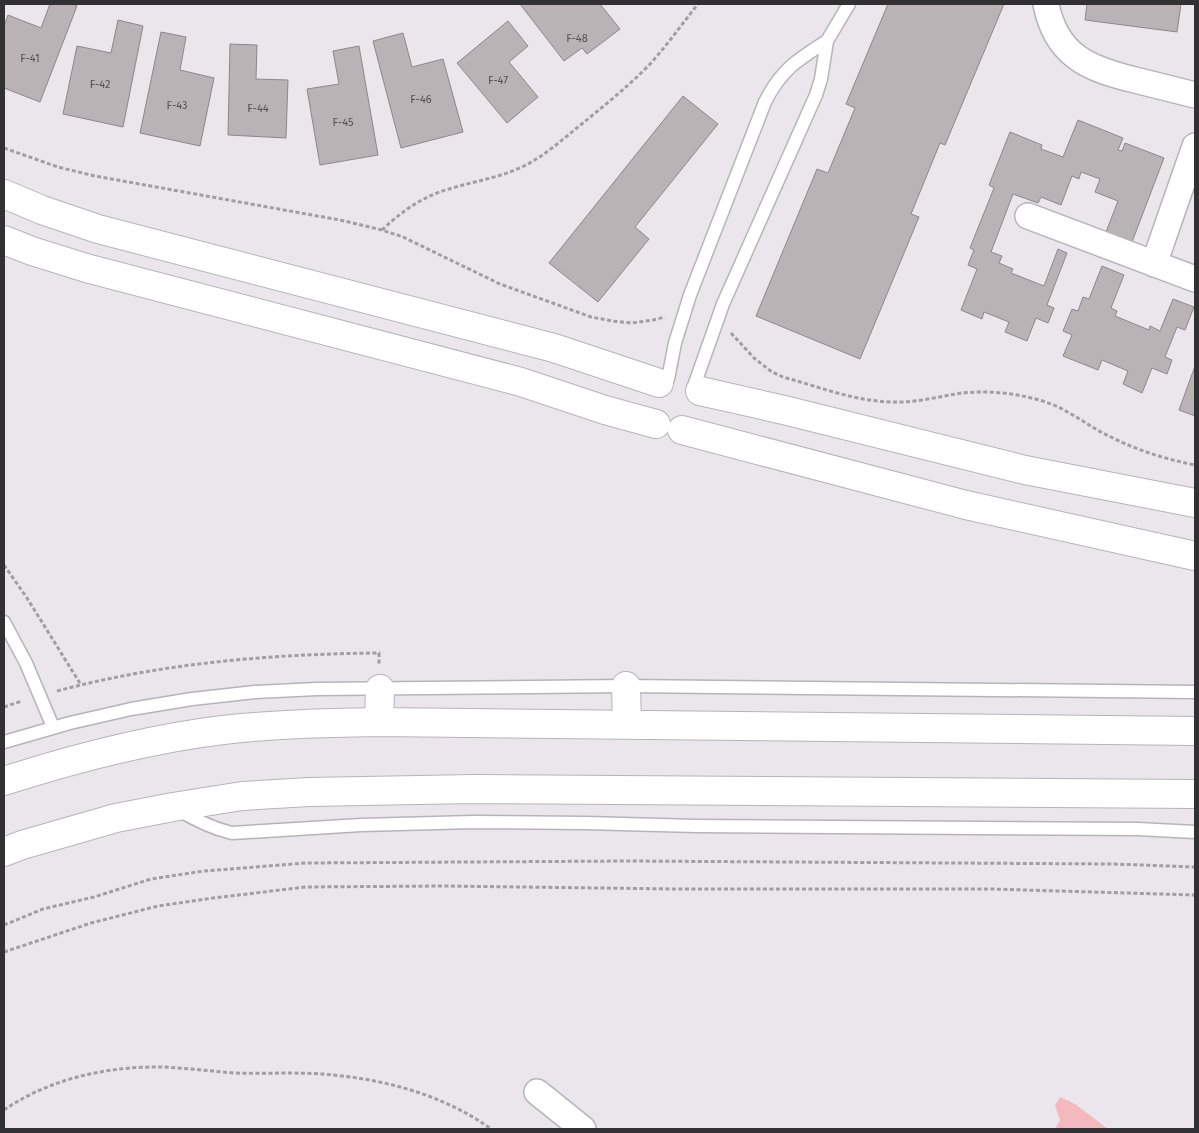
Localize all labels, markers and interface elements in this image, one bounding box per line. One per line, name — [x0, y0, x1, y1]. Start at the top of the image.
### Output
house number: F-48 — [566, 32, 588, 45]
house number: F-41 — [20, 52, 40, 65]
house number: F-47 — [488, 74, 508, 87]
house number: F-42 — [90, 78, 110, 91]
house number: F-46 — [410, 93, 432, 106]
house number: F-43 — [167, 99, 187, 112]
house number: F-44 — [247, 102, 269, 115]
house number: F-45 — [333, 116, 354, 129]

